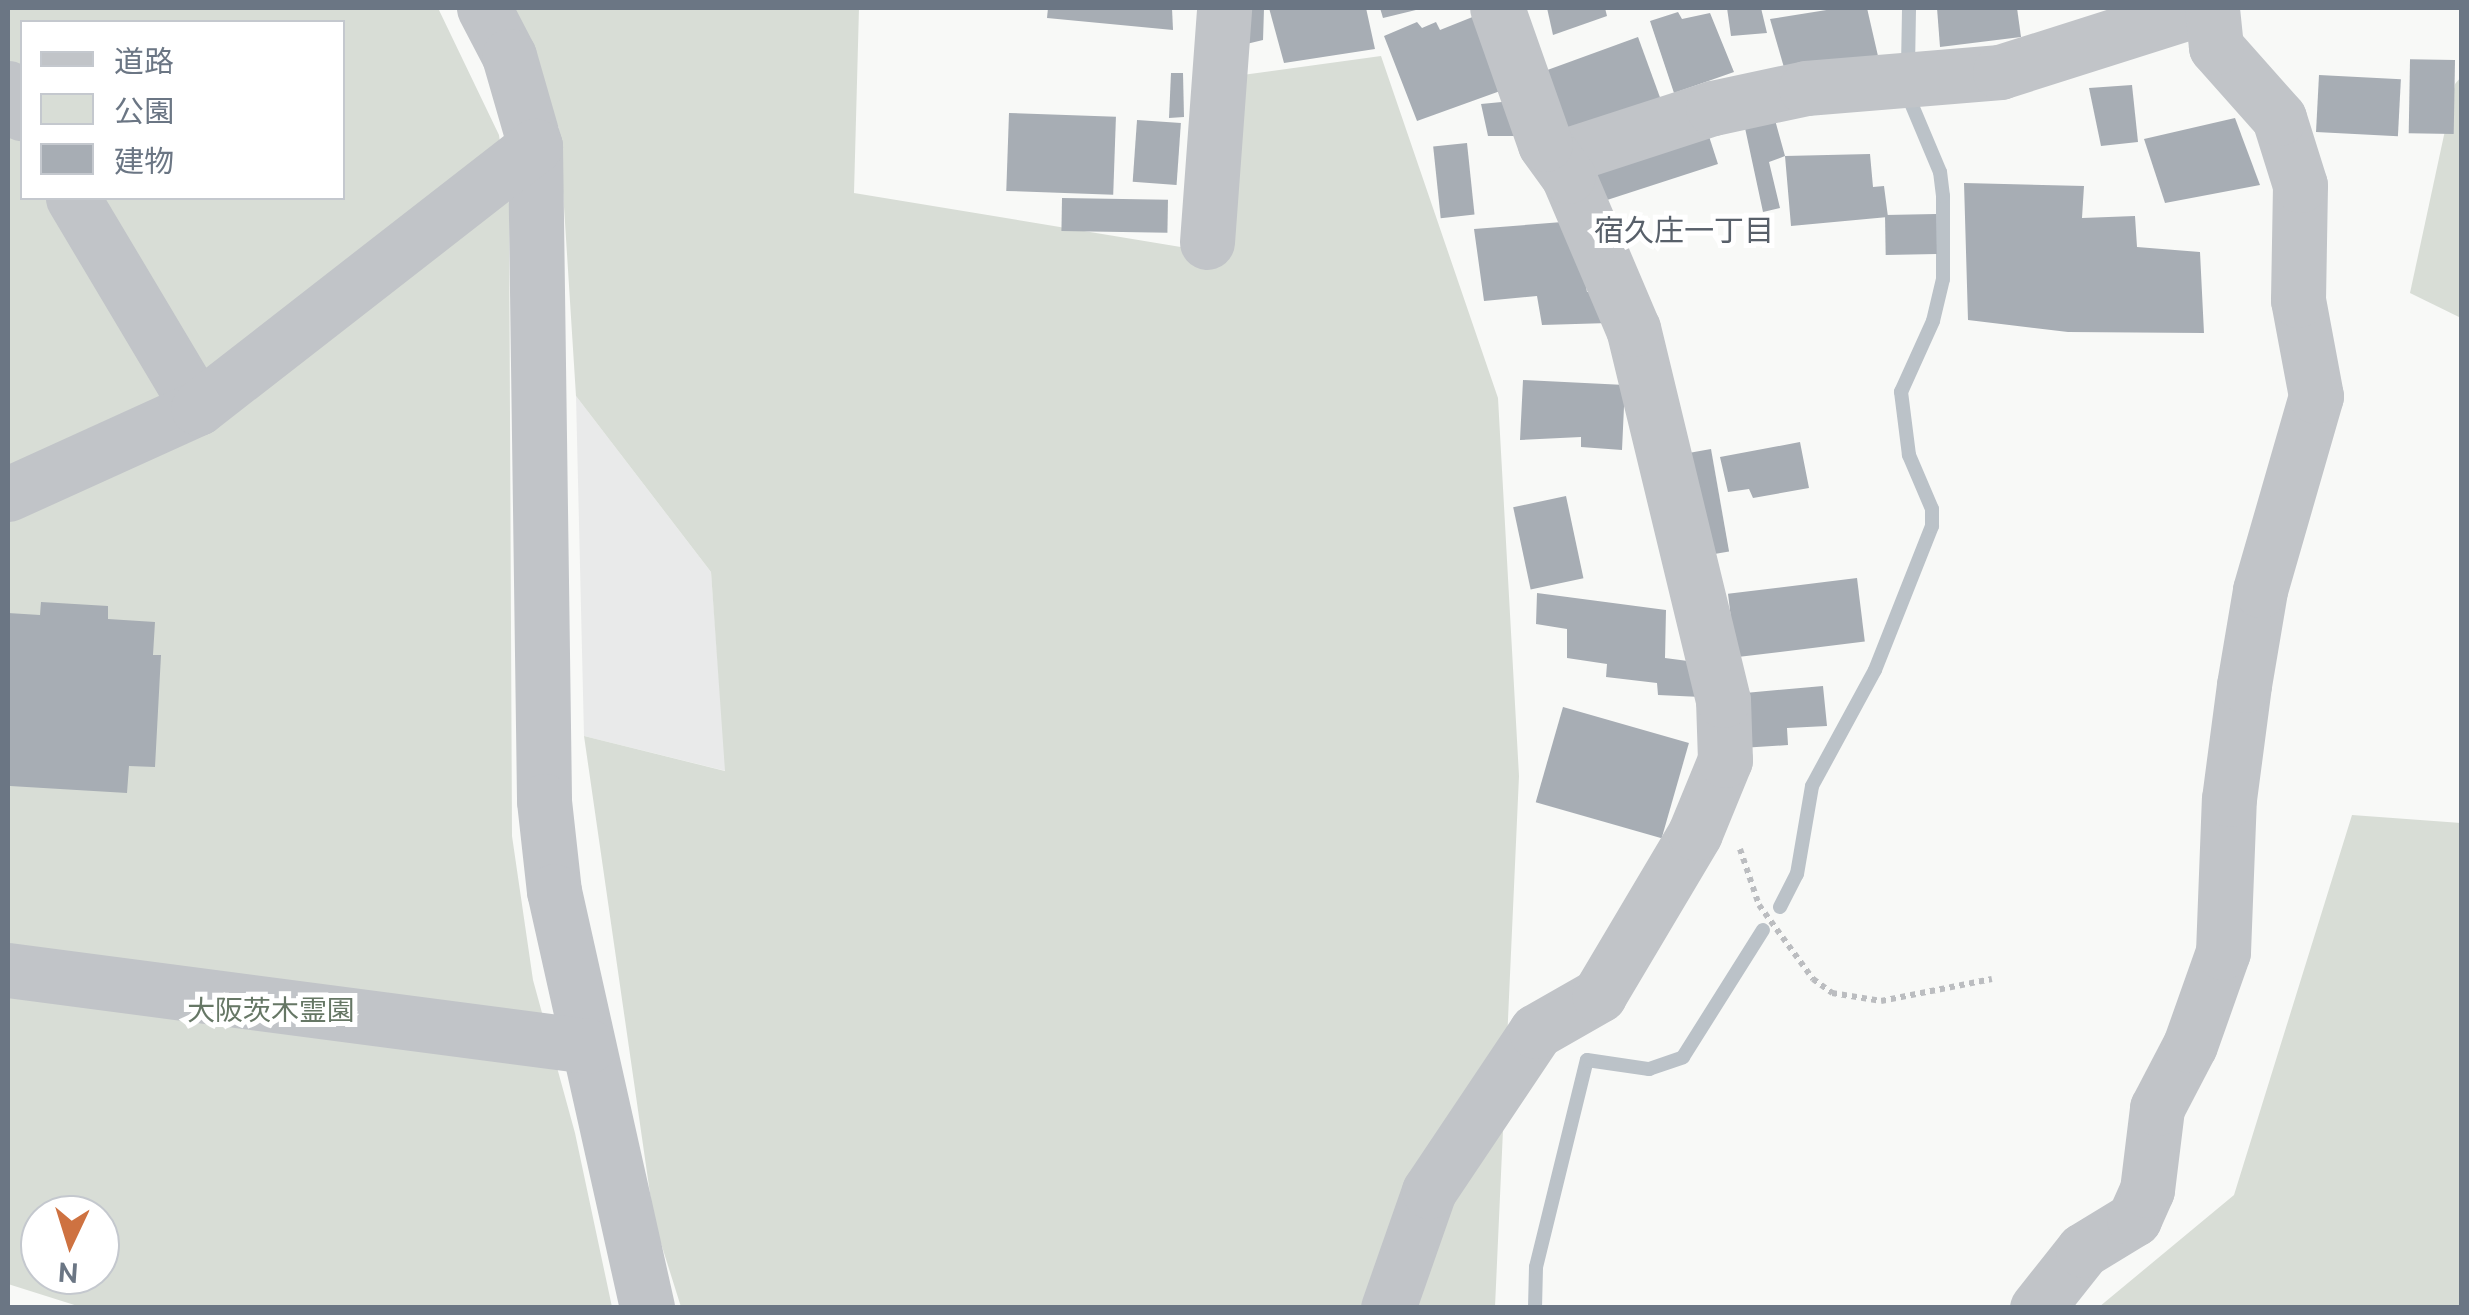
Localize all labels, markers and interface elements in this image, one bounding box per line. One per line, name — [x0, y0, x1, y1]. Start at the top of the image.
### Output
legend — [20, 20, 345, 200]
text: 道路 — [114, 44, 174, 78]
text: 公園 — [114, 94, 174, 128]
text: 建物 — [114, 144, 174, 178]
district label: 宿久庄一丁目 — [1594, 212, 1774, 248]
park label: 大阪茨木霊園 — [187, 993, 355, 1027]
north arrow — [20, 1195, 120, 1295]
text: N — [57, 1257, 80, 1290]

